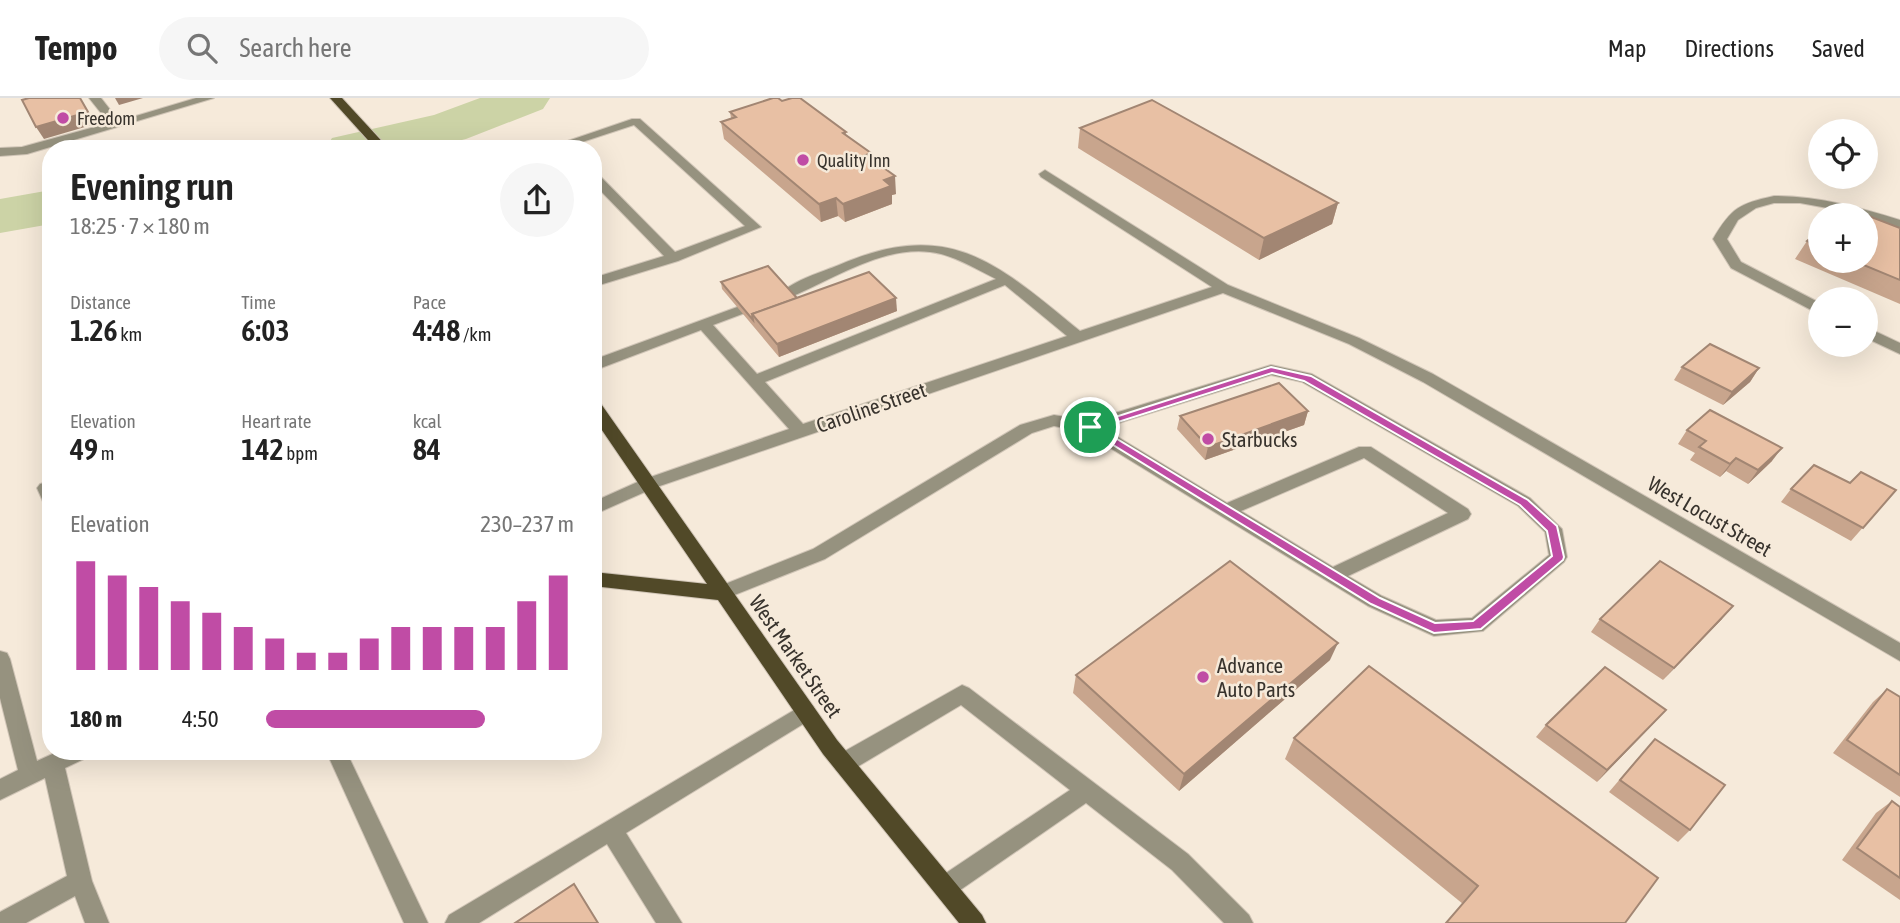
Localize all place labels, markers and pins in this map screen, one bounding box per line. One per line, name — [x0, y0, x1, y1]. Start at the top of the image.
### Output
place label: Freedom — [77, 108, 135, 129]
marker: Freedom — [55, 110, 71, 126]
place label: Quality Inn — [817, 150, 891, 171]
marker: Quality Inn — [795, 152, 811, 168]
pin — [1060, 397, 1120, 457]
place label: Starbucks — [1222, 427, 1297, 451]
marker: Starbucks — [1200, 431, 1216, 447]
place label: Advance Auto Parts — [1217, 653, 1295, 701]
marker: Advance Auto Parts — [1195, 669, 1211, 685]

